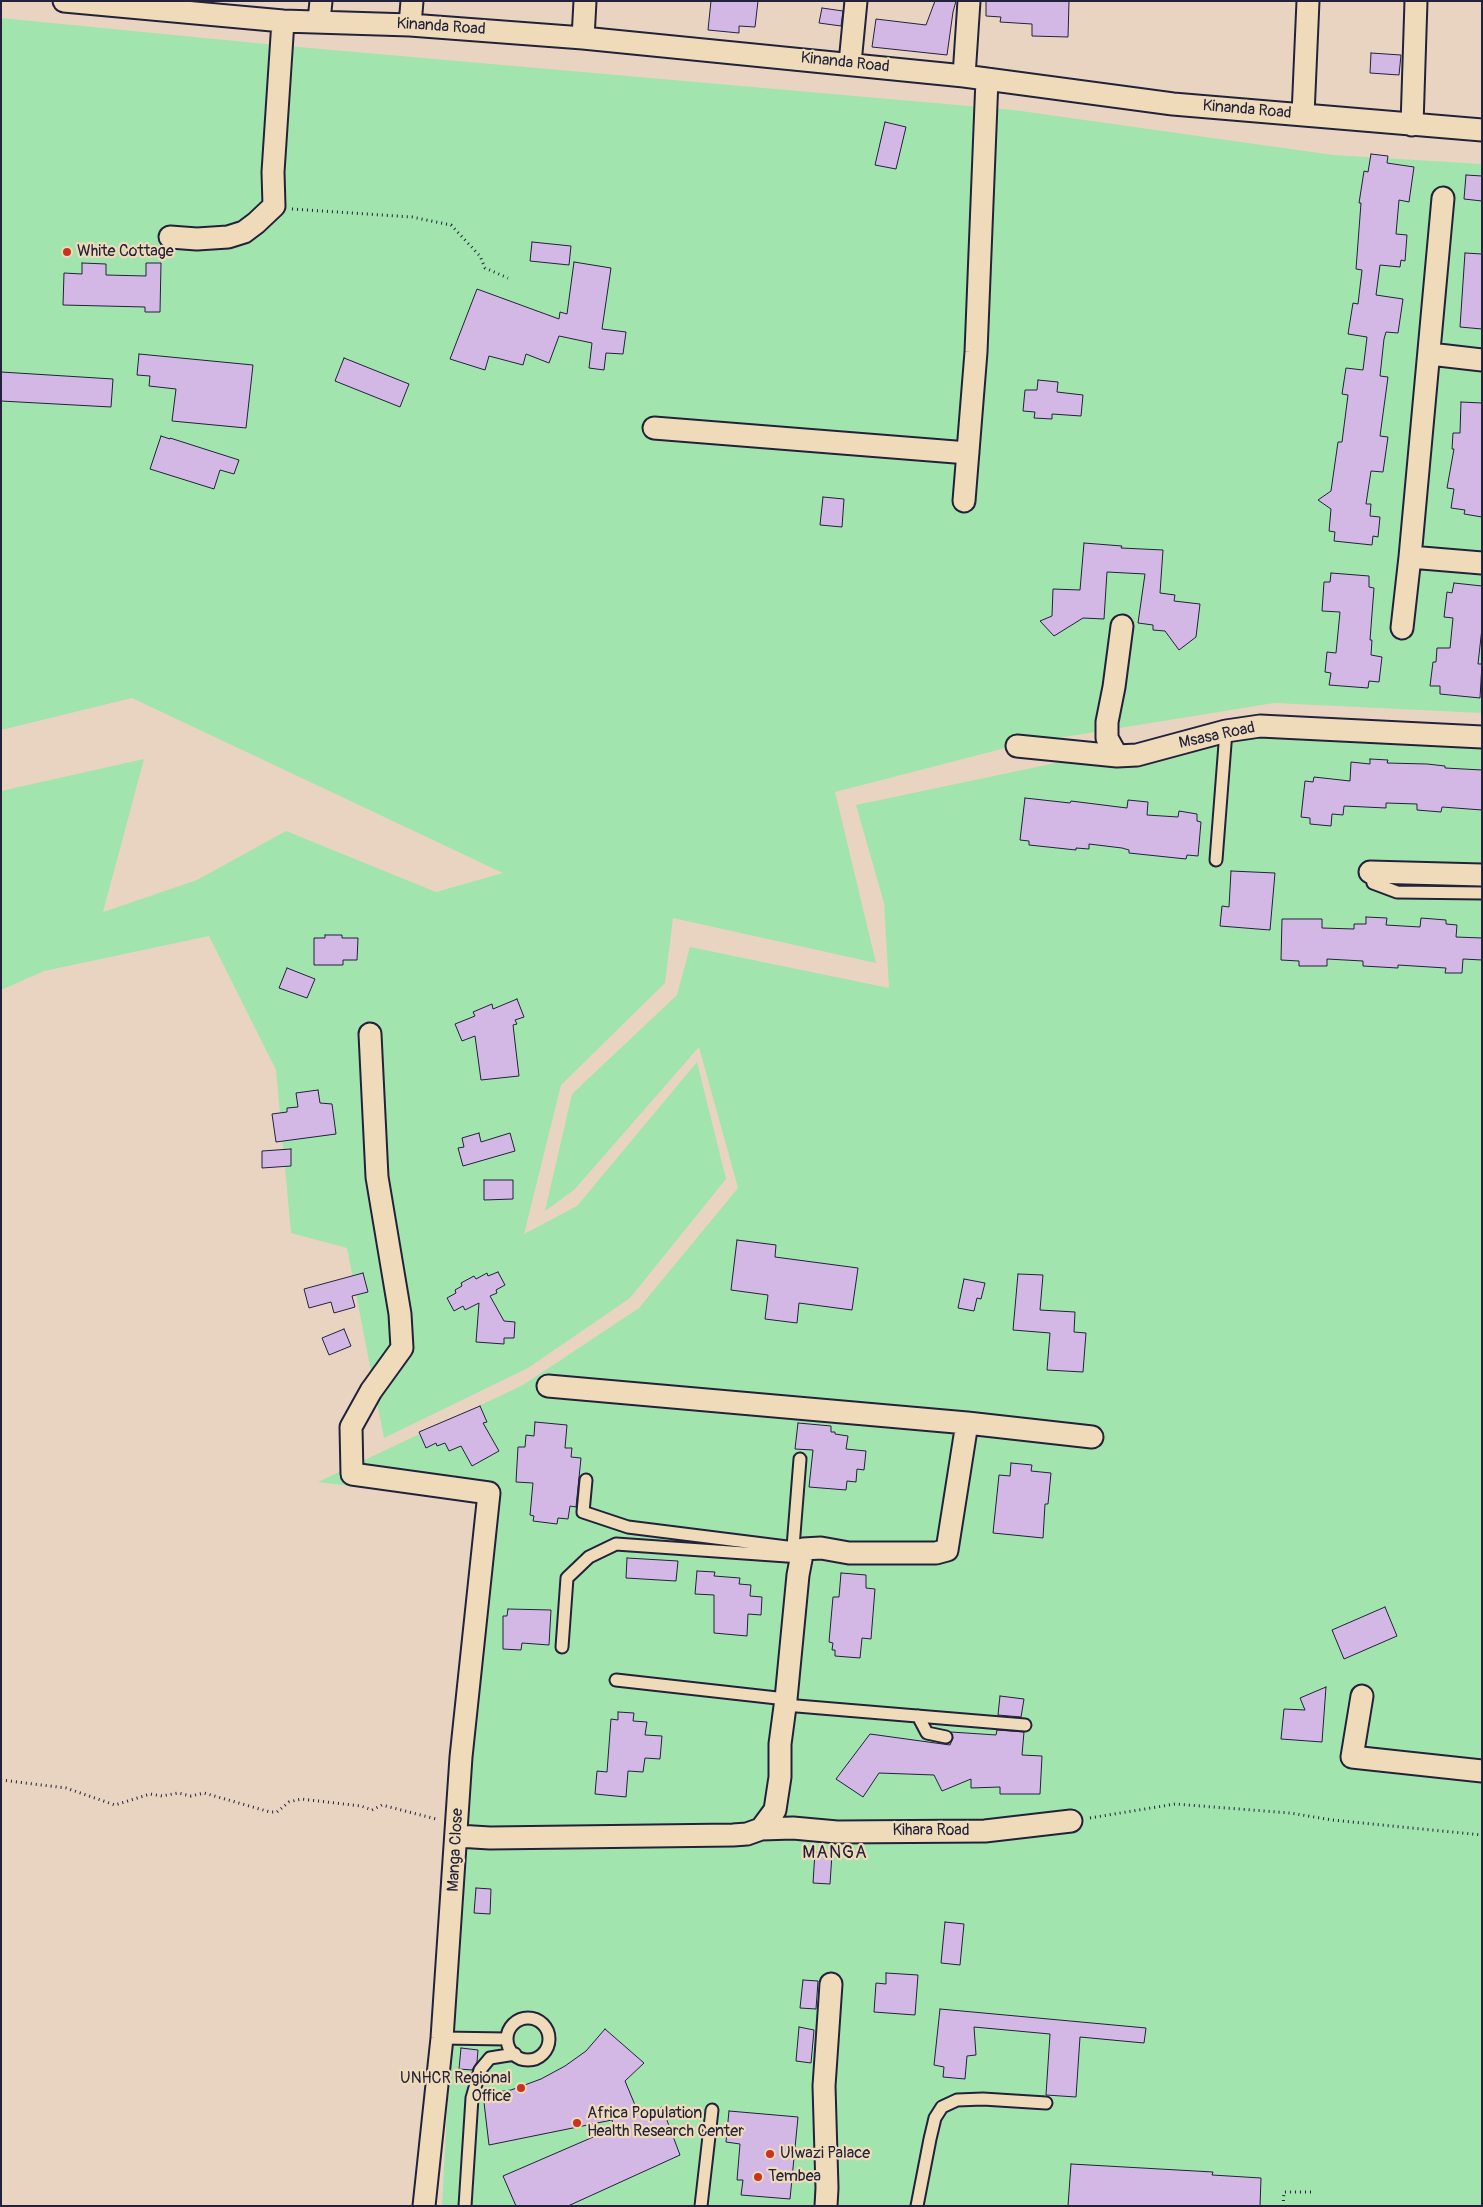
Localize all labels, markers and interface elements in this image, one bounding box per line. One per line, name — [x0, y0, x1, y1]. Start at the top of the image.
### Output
street label: Kinanda Road — [396, 14, 486, 40]
street label: Kinanda Road — [800, 49, 890, 77]
street label: Kinanda Road — [1202, 97, 1292, 123]
place label: White Cottage — [77, 242, 174, 262]
marker: White Cottage — [61, 246, 73, 258]
street label: Msasa Road — [1177, 719, 1257, 753]
street label: Manga Close — [444, 1808, 468, 1892]
street label: Kihara Road — [892, 1821, 970, 1841]
district label: MANGA — [802, 1842, 868, 1864]
place label: UNHCR Regional Office — [400, 2069, 511, 2107]
marker: UNHCR Regional Office — [515, 2082, 527, 2094]
place label: Africa Population Health Research Center — [587, 2104, 744, 2142]
marker: Africa Population Health Research Center — [571, 2117, 583, 2129]
place label: Ulwazi Palace — [780, 2144, 870, 2164]
marker: Ulwazi Palace — [764, 2148, 776, 2160]
place label: Tembea — [768, 2167, 821, 2187]
marker: Tembea — [752, 2171, 764, 2183]

